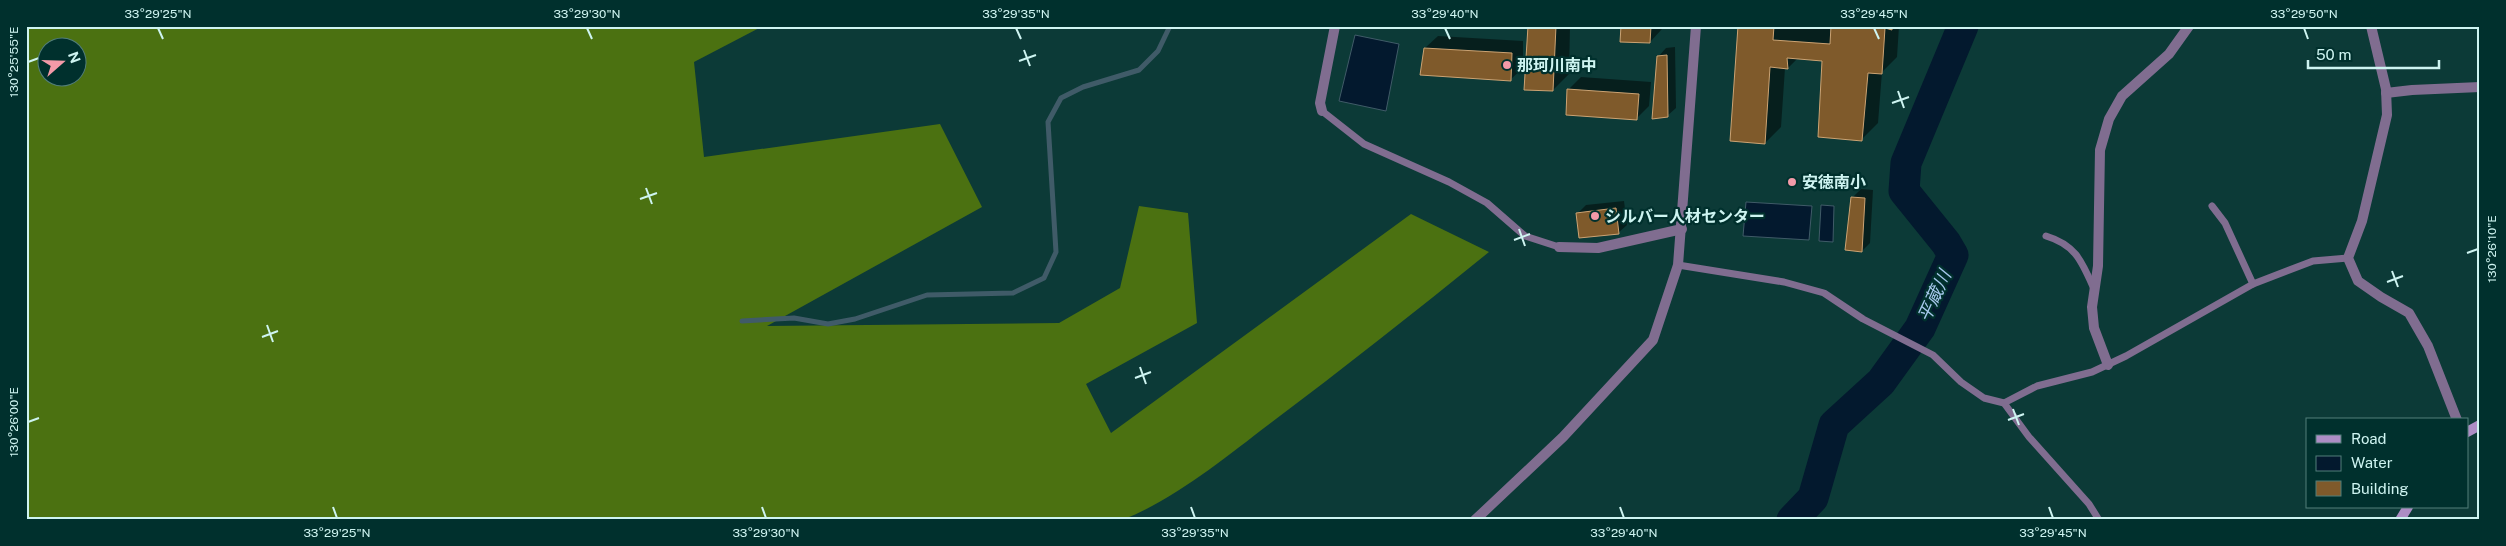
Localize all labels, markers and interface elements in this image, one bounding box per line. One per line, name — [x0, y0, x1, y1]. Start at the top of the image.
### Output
text: 33°29'25"N — [124, 7, 192, 21]
text: 33°29'30"N — [553, 7, 621, 21]
text: 33°29'35"N — [982, 7, 1050, 21]
text: 33°29'40"N — [1411, 7, 1479, 21]
text: 33°29'45"N — [1840, 7, 1908, 21]
text: 33°29'50"N — [2270, 7, 2338, 21]
text: 130°25'55"E — [7, 26, 21, 98]
north arrow — [38, 38, 88, 88]
scale bar — [2308, 38, 2440, 70]
text: 50 m — [2316, 46, 2351, 63]
text: N — [65, 50, 84, 65]
place label: 那珂川南中 — [1517, 56, 1597, 75]
marker: 那珂川南中 — [1501, 59, 1513, 71]
place label: 安徳南小 — [1802, 173, 1866, 192]
marker: 安徳南小 — [1786, 176, 1798, 188]
place label: シルバー人材センター — [1605, 207, 1765, 226]
marker: シルバー人材センター — [1589, 210, 1601, 222]
text: 130°26'10"E — [2485, 215, 2499, 283]
water label: 平蔵川 — [1913, 265, 1956, 325]
text: 130°26'00"E — [7, 387, 21, 457]
legend — [2306, 418, 2468, 508]
text: Road — [2351, 430, 2387, 447]
text: Water — [2351, 454, 2393, 471]
text: Building — [2351, 480, 2409, 497]
text: 33°29'25"N — [303, 526, 371, 540]
text: 33°29'30"N — [732, 526, 800, 540]
text: 33°29'35"N — [1161, 526, 1229, 540]
text: 33°29'40"N — [1590, 526, 1658, 540]
text: 33°29'45"N — [2019, 526, 2087, 540]

